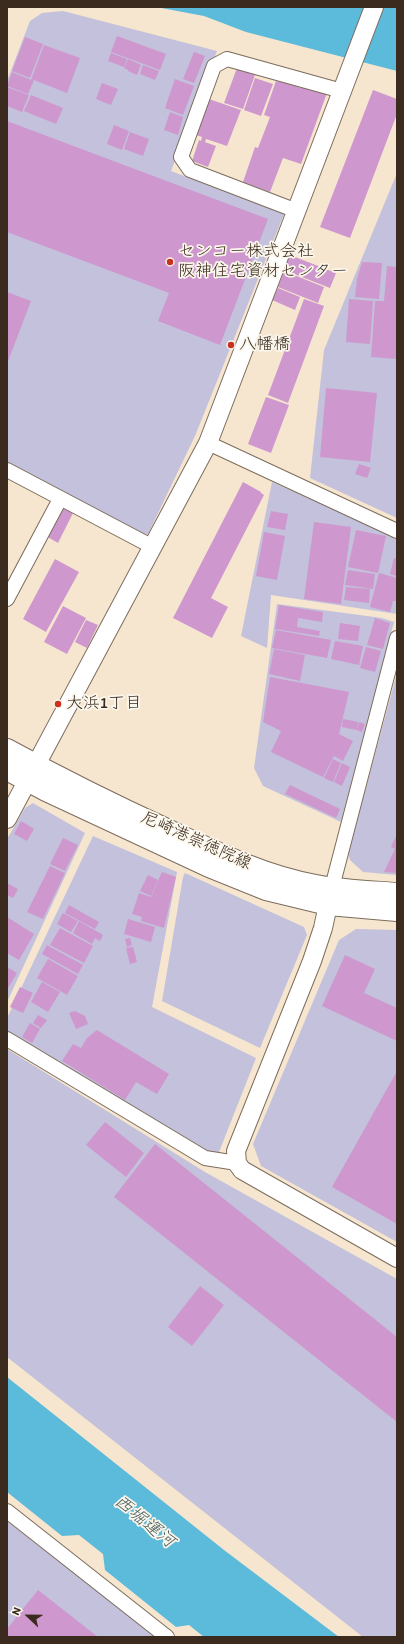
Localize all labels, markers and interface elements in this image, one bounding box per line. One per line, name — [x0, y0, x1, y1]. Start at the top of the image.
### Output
place label: センコー株式会社 阪神住宅資材センター — [178, 242, 348, 282]
marker: センコー株式会社 阪神住宅資材センター — [165, 257, 175, 267]
place label: 八幡橋 — [239, 335, 290, 355]
marker: 八幡橋 — [226, 340, 236, 350]
place label: 大浜1丁目 — [66, 694, 142, 714]
marker: 大浜1丁目 — [53, 699, 63, 709]
street label: 尼崎港崇徳院線 — [137, 807, 255, 875]
water label: 西堀運河 — [109, 1491, 179, 1553]
north arrow — [8, 1596, 48, 1636]
text: N — [9, 1605, 24, 1617]

